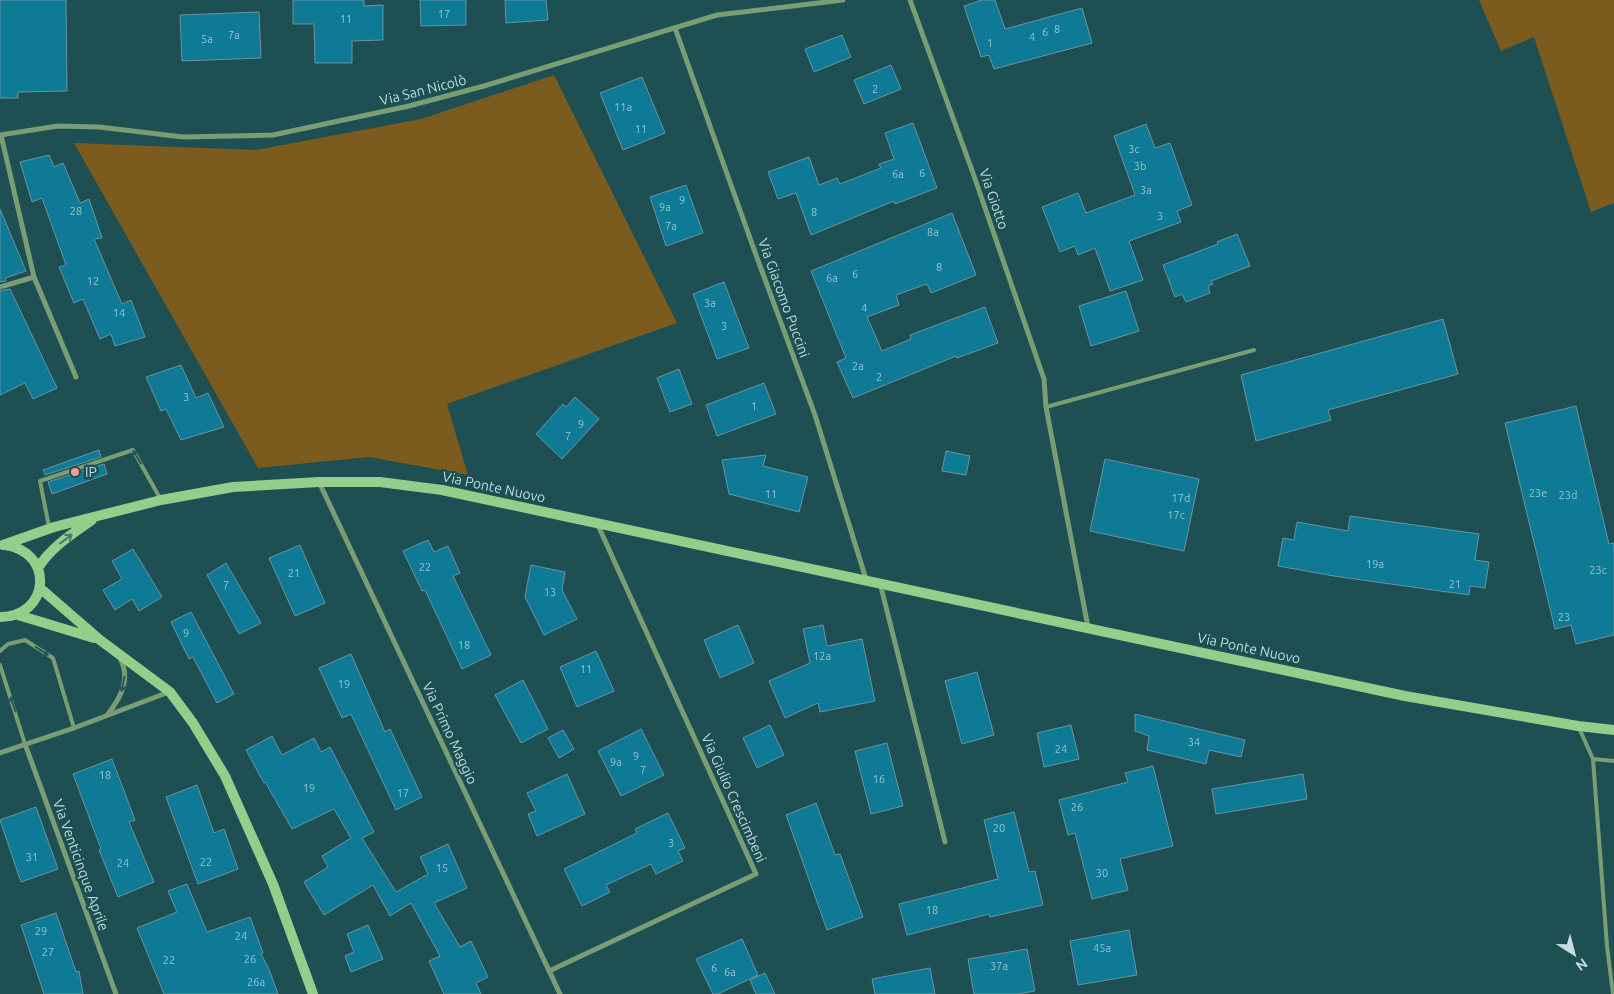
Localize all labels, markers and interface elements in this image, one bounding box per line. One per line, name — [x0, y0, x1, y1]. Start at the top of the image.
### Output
house number: 17 — [438, 8, 450, 20]
house number: 11 — [340, 13, 352, 25]
house number: 8 — [1054, 23, 1060, 35]
house number: 6 — [1042, 26, 1048, 38]
house number: 7a — [228, 29, 240, 41]
house number: 4 — [1029, 31, 1035, 43]
house number: 5a — [201, 33, 213, 45]
house number: 1 — [987, 37, 993, 49]
street label: Via San Nicolò — [378, 71, 468, 109]
house number: 2 — [872, 83, 878, 95]
house number: 11a — [614, 101, 632, 113]
house number: 11 — [635, 123, 647, 135]
house number: 3c — [1128, 143, 1140, 155]
house number: 3b — [1134, 160, 1146, 172]
house number: 6 — [919, 167, 925, 179]
street label: Via Giotto — [976, 167, 1012, 231]
house number: 6a — [892, 168, 904, 180]
house number: 3a — [1140, 184, 1152, 196]
house number: 9 — [679, 194, 685, 206]
house number: 9a — [659, 201, 671, 213]
house number: 28 — [70, 205, 82, 217]
house number: 8 — [811, 206, 817, 218]
house number: 3 — [1157, 210, 1163, 222]
house number: 7a — [665, 220, 677, 232]
house number: 8a — [927, 226, 939, 238]
street label: Via Giacomo Puccini — [755, 236, 813, 360]
house number: 8 — [936, 261, 942, 273]
house number: 6 — [852, 268, 858, 280]
house number: 6a — [826, 272, 838, 284]
house number: 12 — [87, 275, 99, 287]
house number: 3a — [704, 297, 716, 309]
house number: 4 — [861, 302, 867, 314]
house number: 14 — [113, 307, 125, 319]
house number: 3 — [721, 320, 727, 332]
house number: 2a — [852, 360, 864, 372]
house number: 2 — [876, 371, 882, 383]
house number: 3 — [183, 391, 189, 403]
house number: 1 — [751, 400, 757, 412]
house number: 9 — [578, 418, 584, 430]
house number: 7 — [565, 430, 571, 442]
one-way arrow — [132, 450, 142, 465]
place label: IP — [85, 464, 97, 480]
marker: IP — [69, 466, 81, 478]
street label: Via Ponte Nuovo — [441, 468, 547, 506]
house number: 23e — [1529, 487, 1547, 499]
house number: 11 — [765, 488, 777, 500]
house number: 23d — [1559, 489, 1577, 501]
house number: 17d — [1172, 492, 1190, 504]
house number: 17c — [1167, 509, 1185, 521]
one-way arrow — [59, 534, 73, 544]
house number: 19a — [1366, 558, 1384, 570]
house number: 22 — [419, 561, 431, 573]
house number: 23c — [1589, 564, 1607, 576]
house number: 21 — [288, 567, 300, 579]
house number: 21 — [1449, 578, 1461, 590]
house number: 7 — [223, 579, 229, 591]
house number: 13 — [544, 586, 556, 598]
house number: 23 — [1558, 611, 1570, 623]
house number: 9 — [183, 627, 189, 639]
street label: Via Ponte Nuovo — [1196, 629, 1302, 667]
house number: 18 — [458, 639, 470, 651]
one-way arrow — [35, 646, 49, 656]
house number: 12a — [813, 650, 831, 662]
house number: 11 — [580, 663, 592, 675]
one-way arrow — [118, 676, 128, 692]
house number: 19 — [338, 678, 350, 690]
street label: Via Primo Maggio — [419, 679, 481, 787]
one-way arrow — [7, 697, 17, 713]
street label: Via Giulio Crescimbeni — [698, 731, 770, 865]
house number: 34 — [1188, 736, 1200, 748]
house number: 24 — [1055, 743, 1067, 755]
house number: 9 — [633, 750, 639, 762]
house number: 9a — [610, 756, 622, 768]
house number: 7 — [640, 764, 646, 776]
house number: 18 — [99, 769, 111, 781]
house number: 16 — [873, 773, 885, 785]
house number: 19 — [303, 782, 315, 794]
house number: 17 — [397, 787, 409, 799]
street label: Via Venticinque Aprile — [50, 797, 112, 933]
house number: 26 — [1071, 801, 1083, 813]
house number: 20 — [993, 822, 1005, 834]
house number: 3 — [668, 837, 674, 849]
house number: 31 — [26, 851, 38, 863]
house number: 22 — [200, 856, 212, 868]
house number: 24 — [117, 857, 129, 869]
house number: 15 — [436, 862, 448, 874]
house number: 30 — [1096, 867, 1108, 879]
house number: 18 — [926, 904, 938, 916]
house number: 29 — [35, 925, 47, 937]
north arrow — [1549, 929, 1599, 979]
house number: 24 — [235, 930, 247, 942]
house number: 45a — [1093, 942, 1111, 954]
house number: 27 — [42, 946, 54, 958]
house number: 26 — [244, 953, 256, 965]
house number: 22 — [163, 954, 175, 966]
text: N — [1573, 955, 1591, 974]
house number: 37a — [990, 960, 1008, 972]
house number: 6 — [711, 962, 717, 974]
house number: 6a — [724, 966, 736, 978]
house number: 26a — [247, 976, 265, 988]

